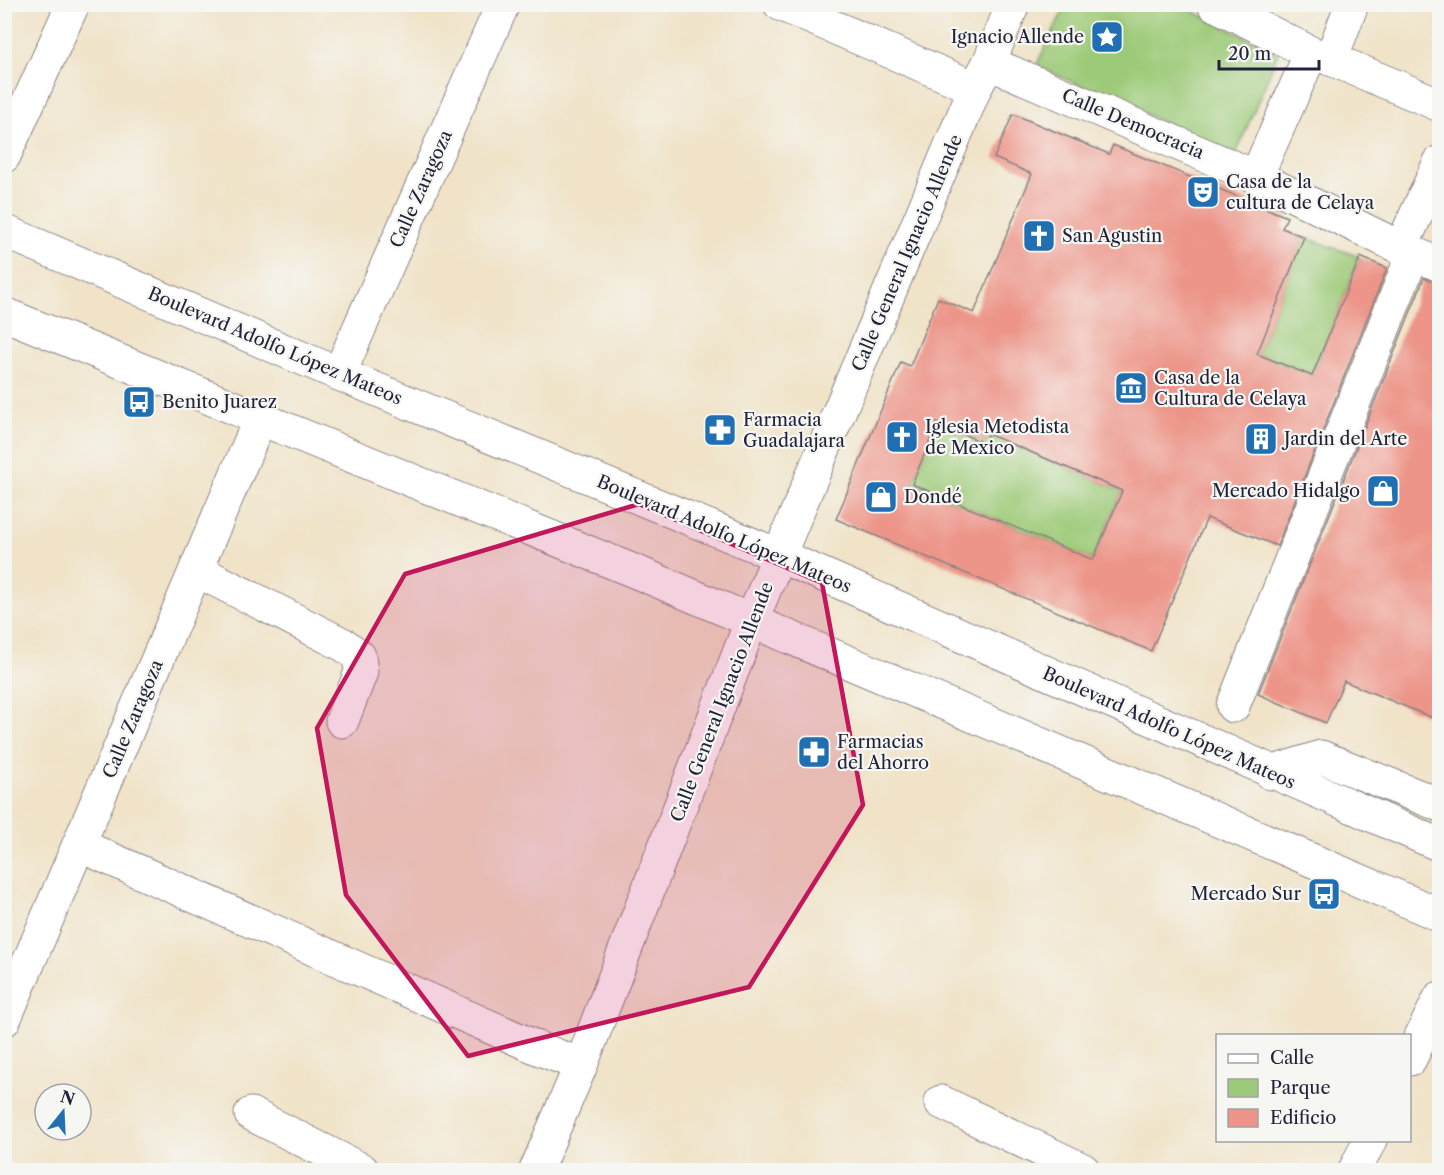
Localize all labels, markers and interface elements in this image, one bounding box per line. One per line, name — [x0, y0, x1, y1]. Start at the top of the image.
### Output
place icon: Ignacio Allende — [1089, 19, 1125, 55]
place label: Ignacio Allende — [951, 26, 1084, 48]
scale bar — [1219, 33, 1320, 71]
text: 20 m — [1228, 43, 1272, 65]
street label: Calle Democracia — [1059, 84, 1208, 164]
street label: Calle Zaragoza — [385, 126, 457, 251]
street label: Calle General Ignacio Allende — [847, 131, 967, 375]
place label: Casa de la cultura de Celaya — [1226, 171, 1375, 214]
theatre icon: Casa de la cultura de Celaya — [1185, 174, 1221, 210]
church icon: San Agustin — [1021, 218, 1057, 254]
place label: San Agustin — [1062, 225, 1162, 247]
street label: Boulevard Adolfo López Mateos — [144, 282, 406, 410]
place label: Casa de la Cultura de Celaya — [1154, 367, 1307, 410]
museum icon: Casa de la Cultura de Celaya — [1113, 370, 1149, 406]
bus stop icon: Benito Juarez — [121, 384, 157, 420]
place label: Benito Juarez — [162, 391, 277, 413]
place label: Farmacia Guadalajara — [743, 409, 845, 452]
pharmacy icon: Farmacia Guadalajara — [702, 412, 738, 448]
place label: Iglesia Metodista de Mexico — [925, 416, 1070, 459]
church icon: Iglesia Metodista de Mexico — [884, 419, 920, 455]
building icon: Jardin del Arte — [1243, 421, 1279, 457]
place label: Jardin del Arte — [1281, 428, 1407, 450]
street label: Boulevard Adolfo López Mateos — [593, 470, 855, 598]
shop icon: Mercado Hidalgo — [1365, 473, 1401, 509]
shop icon: Dondé — [863, 479, 899, 515]
place label: Mercado Hidalgo — [1212, 480, 1360, 502]
place label: Dondé — [904, 486, 962, 508]
street label: Calle General Ignacio Allende — [666, 579, 778, 825]
street label: Calle Zaragoza — [98, 656, 168, 782]
street label: Boulevard Adolfo López Mateos — [1039, 662, 1299, 794]
place label: Farmacias del Ahorro — [837, 731, 929, 774]
pharmacy icon: Farmacias del Ahorro — [796, 734, 832, 770]
bus stop icon: Mercado Sur — [1306, 876, 1342, 912]
place label: Mercado Sur — [1191, 883, 1301, 905]
legend — [1216, 1034, 1411, 1142]
text: Calle — [1270, 1047, 1314, 1069]
text: Parque — [1270, 1077, 1331, 1099]
north arrow — [33, 1082, 93, 1142]
text: N — [58, 1086, 77, 1109]
text: Edificio — [1270, 1107, 1336, 1129]

